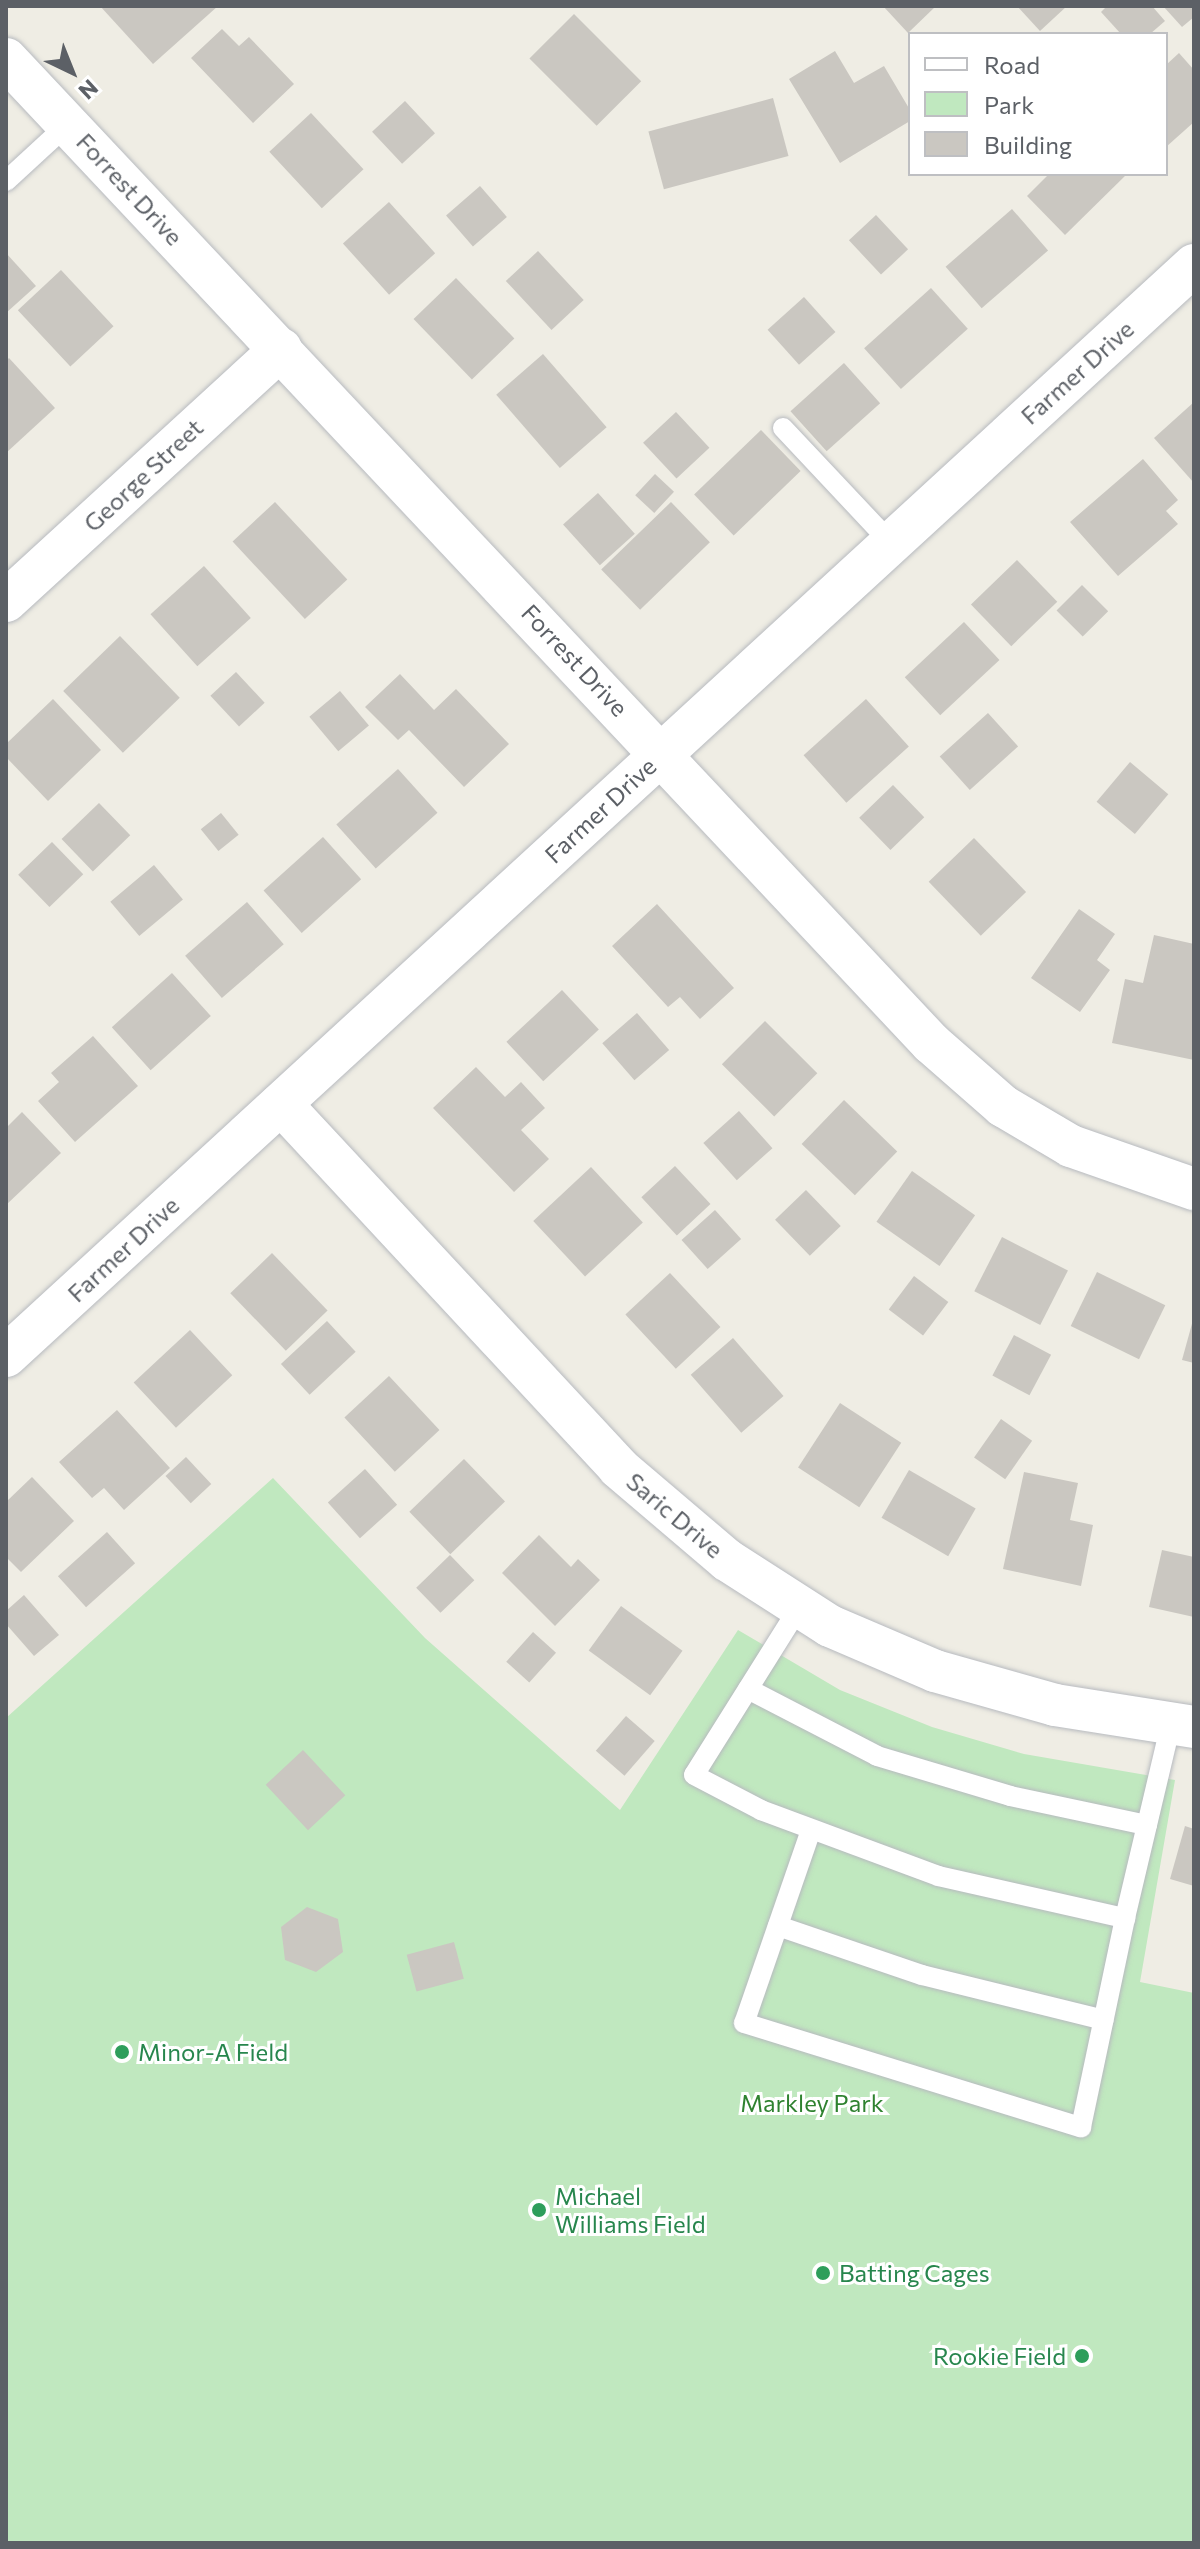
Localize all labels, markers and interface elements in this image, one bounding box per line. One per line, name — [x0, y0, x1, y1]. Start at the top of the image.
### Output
north arrow — [32, 32, 112, 112]
legend — [908, 32, 1168, 176]
text: Road — [984, 50, 1040, 79]
text: N — [73, 74, 104, 105]
text: Park — [984, 90, 1034, 119]
street label: Forrest Drive — [71, 127, 189, 251]
text: Building — [984, 130, 1072, 159]
street label: Farmer Drive — [1015, 314, 1139, 430]
street label: George Street — [78, 413, 208, 537]
street label: Forrest Drive — [516, 598, 634, 722]
street label: Farmer Drive — [539, 751, 661, 869]
street label: Farmer Drive — [62, 1190, 184, 1308]
street label: Saric Drive — [621, 1466, 729, 1564]
place label: Minor-A Field — [138, 2038, 288, 2066]
marker: Minor-A Field — [113, 2043, 131, 2061]
park label: Markley Park — [740, 2089, 884, 2117]
place label: Michael Williams Field — [555, 2182, 706, 2238]
marker: Michael Williams Field — [530, 2201, 548, 2219]
place label: Batting Cages — [839, 2259, 990, 2287]
marker: Batting Cages — [814, 2264, 832, 2282]
place label: Rookie Field — [933, 2342, 1066, 2370]
marker: Rookie Field — [1073, 2347, 1091, 2365]

